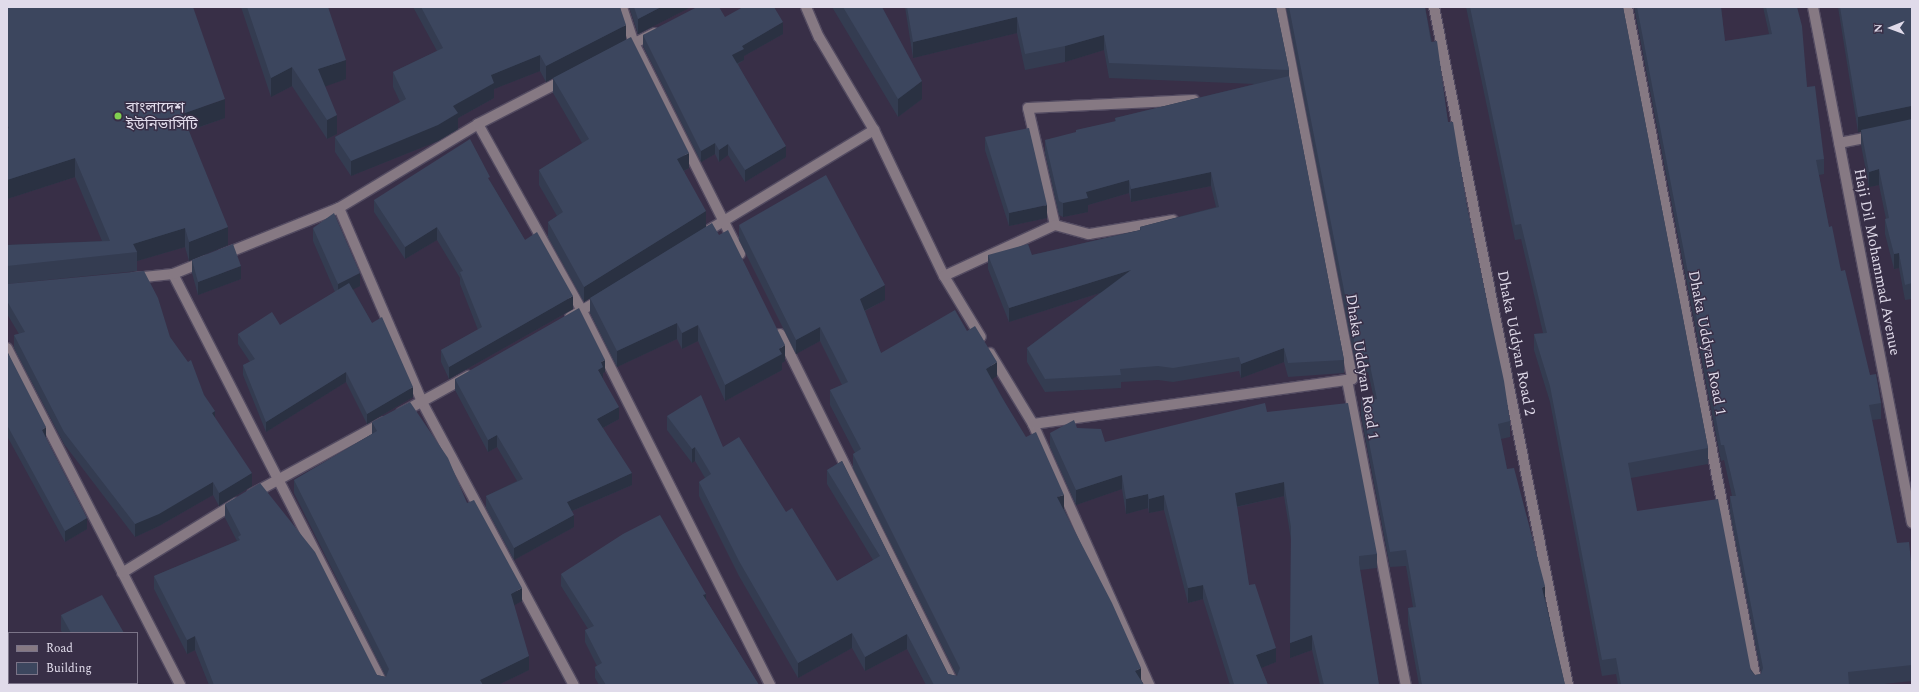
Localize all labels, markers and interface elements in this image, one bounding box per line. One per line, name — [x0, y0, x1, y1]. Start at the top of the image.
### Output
north arrow — [1871, 8, 1911, 48]
text: N — [1870, 24, 1887, 33]
place label: বাংলাদেশ ইউনিভার্সিটি — [126, 98, 198, 133]
marker: বাংলাদেশ ইউনিভার্সিটি — [113, 111, 123, 121]
street label: Haji Dil Mohammad Avenue — [1850, 167, 1904, 357]
street label: Dhaka Uddyan Road 2 — [1493, 269, 1539, 417]
street label: Dhaka Uddyan Road 1 — [1684, 269, 1730, 417]
street label: Dhaka Uddyan Road 1 — [1342, 293, 1382, 441]
legend — [8, 632, 138, 684]
text: Road — [46, 639, 73, 658]
text: Building — [46, 659, 92, 678]

